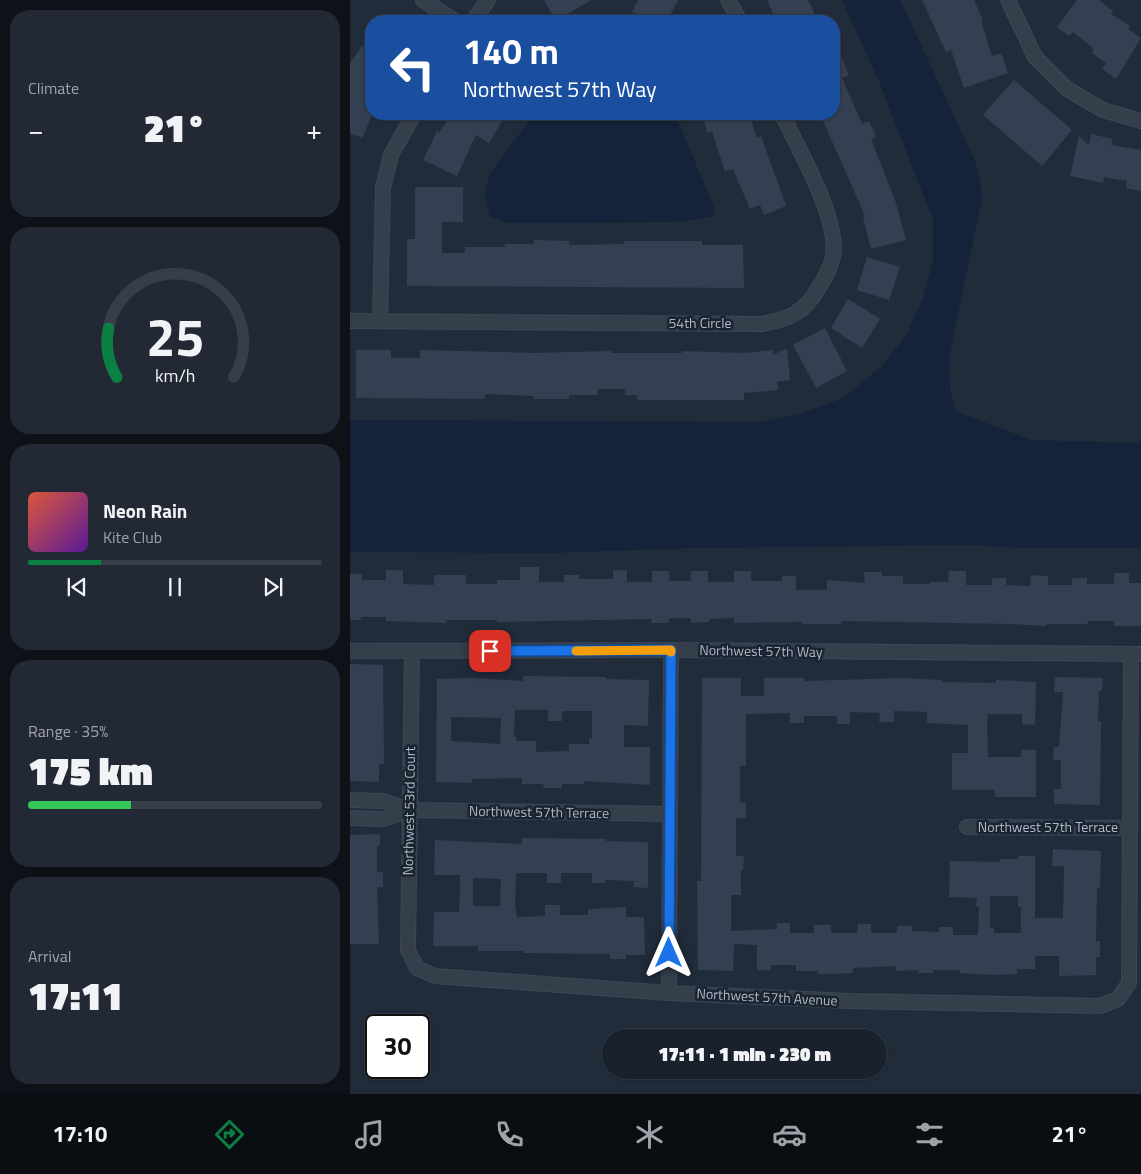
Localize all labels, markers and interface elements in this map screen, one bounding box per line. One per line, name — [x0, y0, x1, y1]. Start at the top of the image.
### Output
text: 140 m — [463, 24, 559, 78]
icon: left — [380, 35, 445, 100]
text: Northwest 57th Way — [463, 72, 657, 106]
text: Climate — [28, 76, 79, 100]
text: 21° — [144, 99, 206, 157]
text: − — [28, 108, 44, 151]
text: + — [306, 108, 322, 151]
text: 25 — [146, 297, 204, 376]
street label: 54th Circle — [669, 312, 732, 333]
text: km/h — [155, 362, 195, 389]
text: Neon Rain — [103, 496, 187, 525]
text: Kite Club — [103, 525, 162, 549]
icon: previous — [63, 573, 91, 601]
icon: pause — [161, 573, 189, 601]
icon: next — [259, 573, 287, 601]
pin — [469, 630, 511, 672]
icon: arrive — [476, 637, 504, 665]
street label: Northwest 57th Way — [699, 639, 823, 662]
text: Range · 35% — [28, 719, 108, 743]
text: 175 km — [28, 742, 153, 800]
street label: Northwest 53rd Court — [397, 746, 420, 876]
street label: Northwest 57th Terrace — [469, 800, 609, 823]
street label: Northwest 57th Terrace — [978, 816, 1118, 837]
position arrow — [642, 926, 694, 978]
text: Arrival — [28, 944, 71, 968]
text: 17:11 — [28, 967, 123, 1025]
street label: Northwest 57th Avenue — [696, 982, 838, 1011]
speed limit sign: 30 — [365, 1014, 430, 1079]
text: 17:11 · 1 min · 230 m — [658, 1039, 831, 1068]
text: 17:10 — [52, 1117, 107, 1151]
icon: directions — [212, 1117, 247, 1152]
icon: music — [352, 1117, 387, 1152]
icon: phone — [492, 1117, 527, 1152]
icon: climate — [632, 1117, 667, 1152]
icon: car — [772, 1117, 807, 1152]
icon: filters — [912, 1117, 947, 1152]
text: 21° — [1051, 1117, 1088, 1151]

